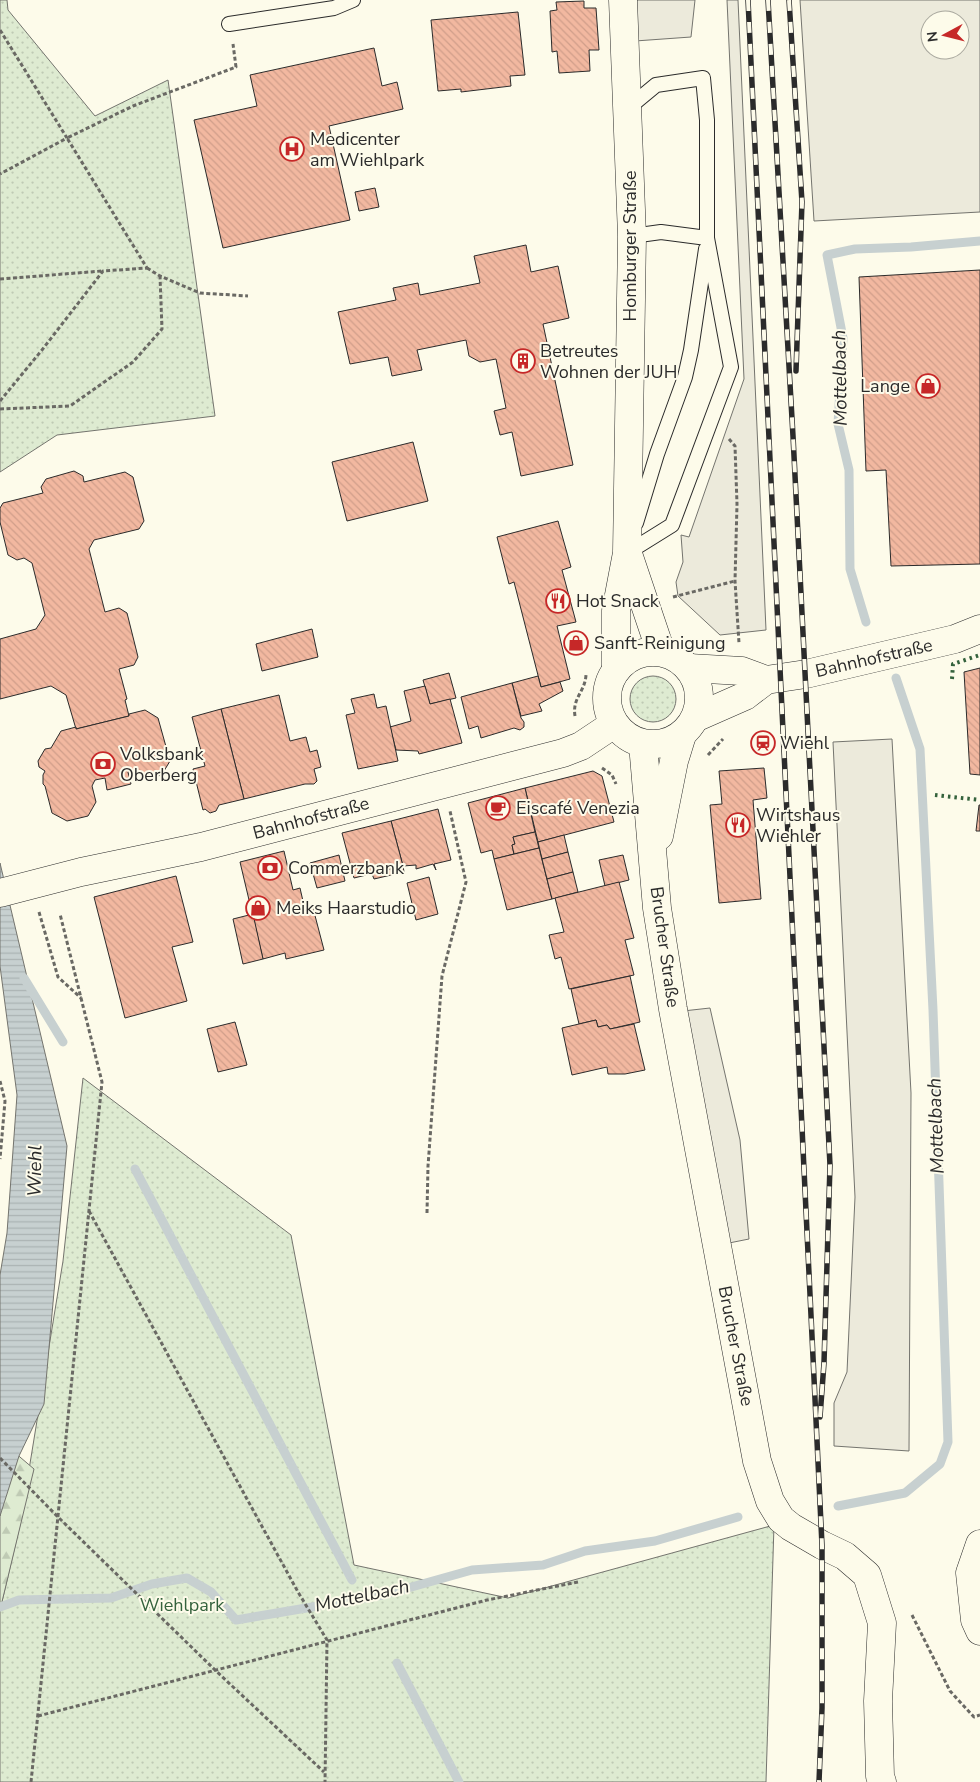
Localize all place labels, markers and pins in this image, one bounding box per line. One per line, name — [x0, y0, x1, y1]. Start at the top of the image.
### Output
place label: Medicenter am Wiehlpark — [310, 127, 425, 172]
hospital icon: Medicenter am Wiehlpark — [279, 136, 305, 162]
place label: Betreutes Wohnen der JUH — [540, 339, 677, 384]
building icon: Betreutes Wohnen der JUH — [510, 348, 536, 374]
shop icon: Lange — [915, 373, 941, 399]
place label: Lange — [860, 374, 910, 398]
restaurant icon: Hot Snack — [545, 588, 571, 614]
place label: Hot Snack — [576, 589, 660, 613]
shop icon: Sanft-Reinigung — [563, 630, 589, 656]
place label: Sanft-Reinigung — [594, 631, 726, 655]
station icon: Wiehl — [750, 730, 776, 756]
place label: Wiehl — [780, 731, 830, 755]
place label: Volksbank Oberberg — [119, 742, 204, 787]
bank icon: Volksbank Oberberg — [90, 751, 116, 777]
cafe icon: Eiscafé Venezia — [485, 795, 511, 821]
place label: Eiscafé Venezia — [516, 796, 640, 820]
place label: Wirtshaus Wiehler — [756, 803, 840, 848]
restaurant icon: Wirtshaus Wiehler — [725, 812, 751, 838]
bank icon: Commerzbank — [257, 855, 283, 881]
place label: Commerzbank — [288, 856, 405, 880]
shop icon: Meiks Haarstudio — [245, 895, 271, 921]
place label: Meiks Haarstudio — [276, 896, 416, 920]

